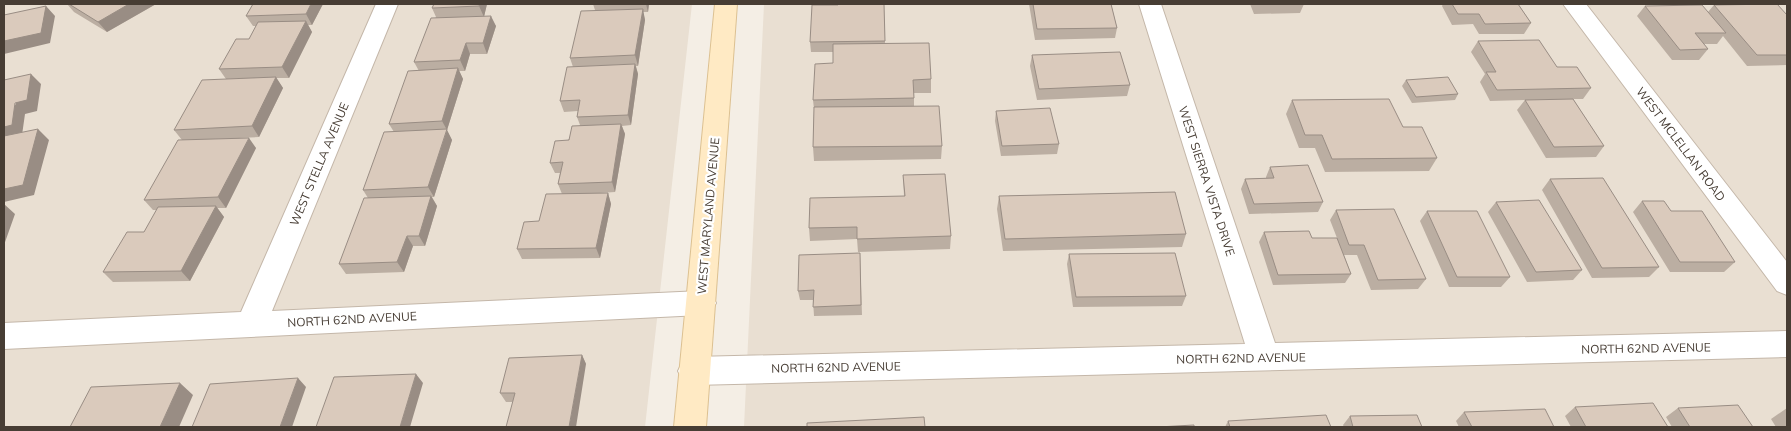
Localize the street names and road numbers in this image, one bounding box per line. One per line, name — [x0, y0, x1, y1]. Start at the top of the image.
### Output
street label: WEST MCLELLAN ROAD — [1633, 84, 1729, 204]
street label: WEST STELLA AVENUE — [286, 100, 352, 228]
street label: WEST SIERRA VISTA DRIVE — [1176, 104, 1238, 258]
street label: WEST MARYLAND AVENUE — [694, 137, 722, 295]
street label: NORTH 62ND AVENUE — [287, 308, 417, 330]
street label: NORTH 62ND AVENUE — [1581, 339, 1711, 357]
street label: NORTH 62ND AVENUE — [1176, 349, 1306, 367]
street label: NORTH 62ND AVENUE — [771, 358, 901, 376]

